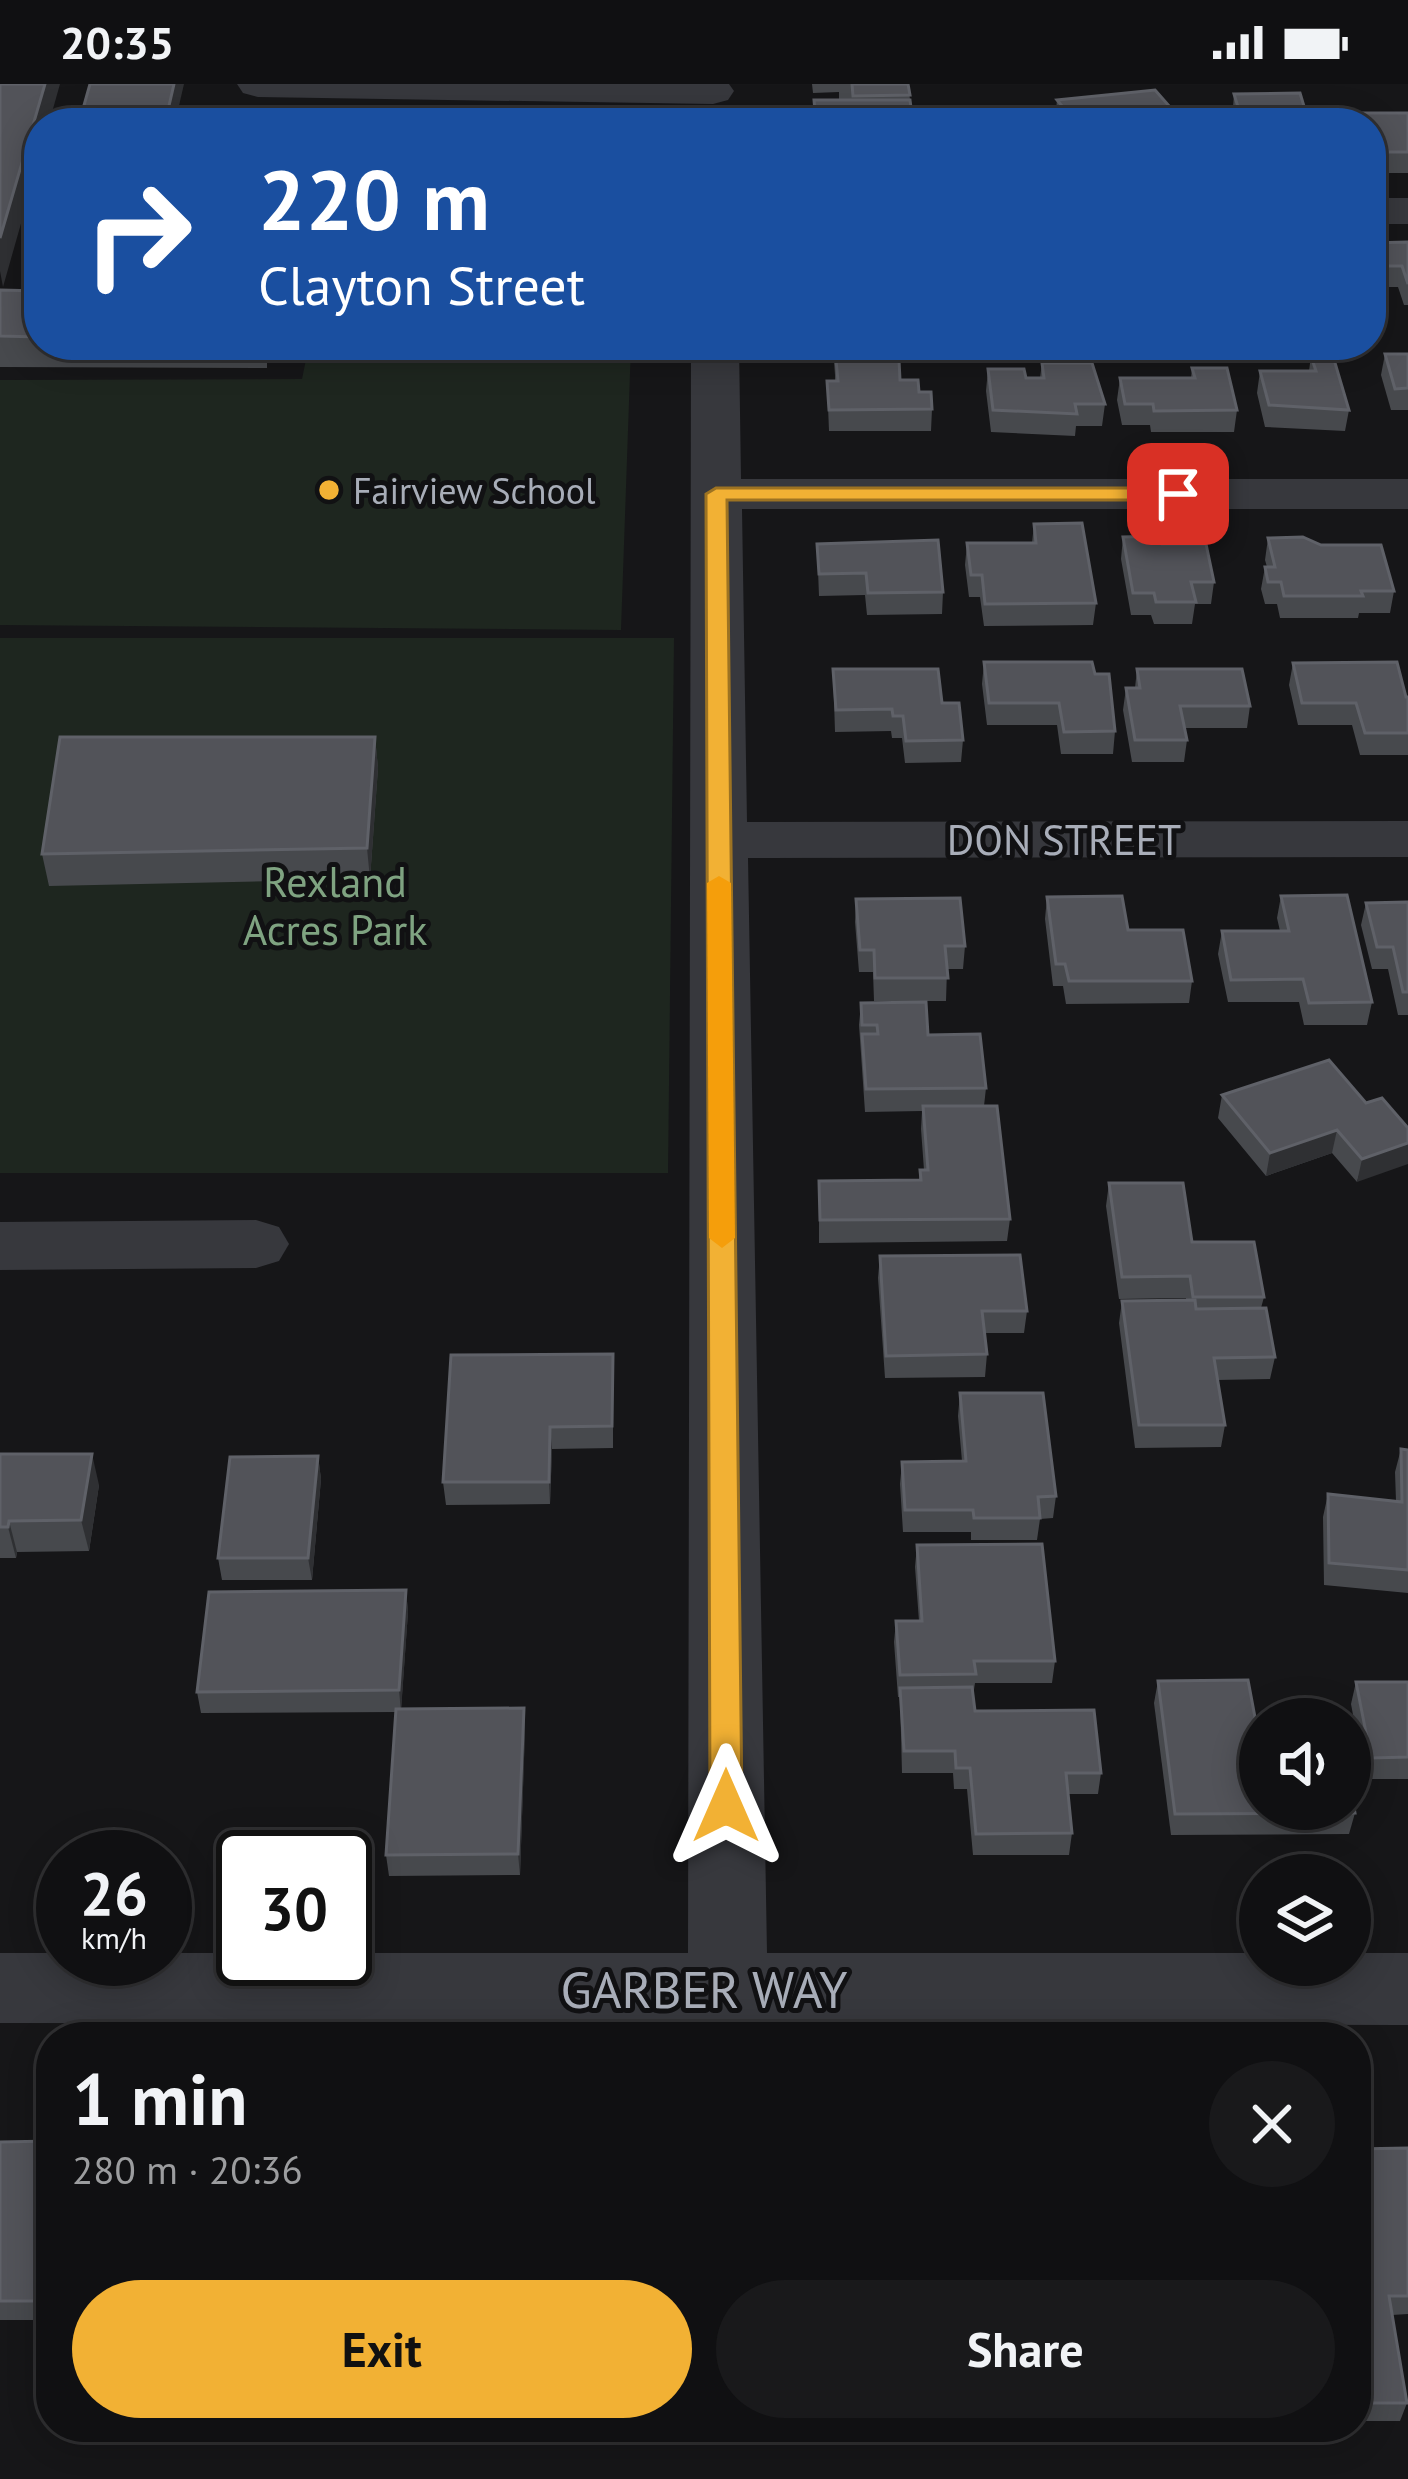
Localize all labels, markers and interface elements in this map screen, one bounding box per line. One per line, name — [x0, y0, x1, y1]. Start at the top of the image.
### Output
text: 20:35 — [60, 13, 174, 71]
text: 220 m — [258, 144, 490, 253]
icon: right — [60, 156, 216, 312]
text: Clayton Street — [258, 250, 585, 320]
pin — [1127, 443, 1229, 545]
icon: arrive — [1145, 461, 1211, 527]
place label: Fairview School — [353, 467, 596, 514]
marker: Fairview School — [316, 477, 342, 503]
street label: DON STREET — [947, 812, 1181, 867]
park label: Rexland Acres Park — [243, 854, 427, 957]
map controls — [1239, 1698, 1371, 1986]
button: sound — [1239, 1698, 1371, 1830]
position arrow — [663, 1743, 789, 1869]
speed limit sign: 30 — [216, 1830, 372, 1986]
text: 26 — [80, 1854, 148, 1932]
button: layers — [1239, 1854, 1371, 1986]
text: km/h — [81, 1918, 147, 1957]
street label: GARBER WAY — [560, 1956, 848, 2022]
text: 1 min — [72, 2052, 248, 2145]
button: close — [1209, 2061, 1335, 2187]
text: 280 m · 20:36 — [72, 2144, 303, 2195]
button: Exit — [72, 2280, 692, 2418]
button: Share — [716, 2280, 1335, 2418]

